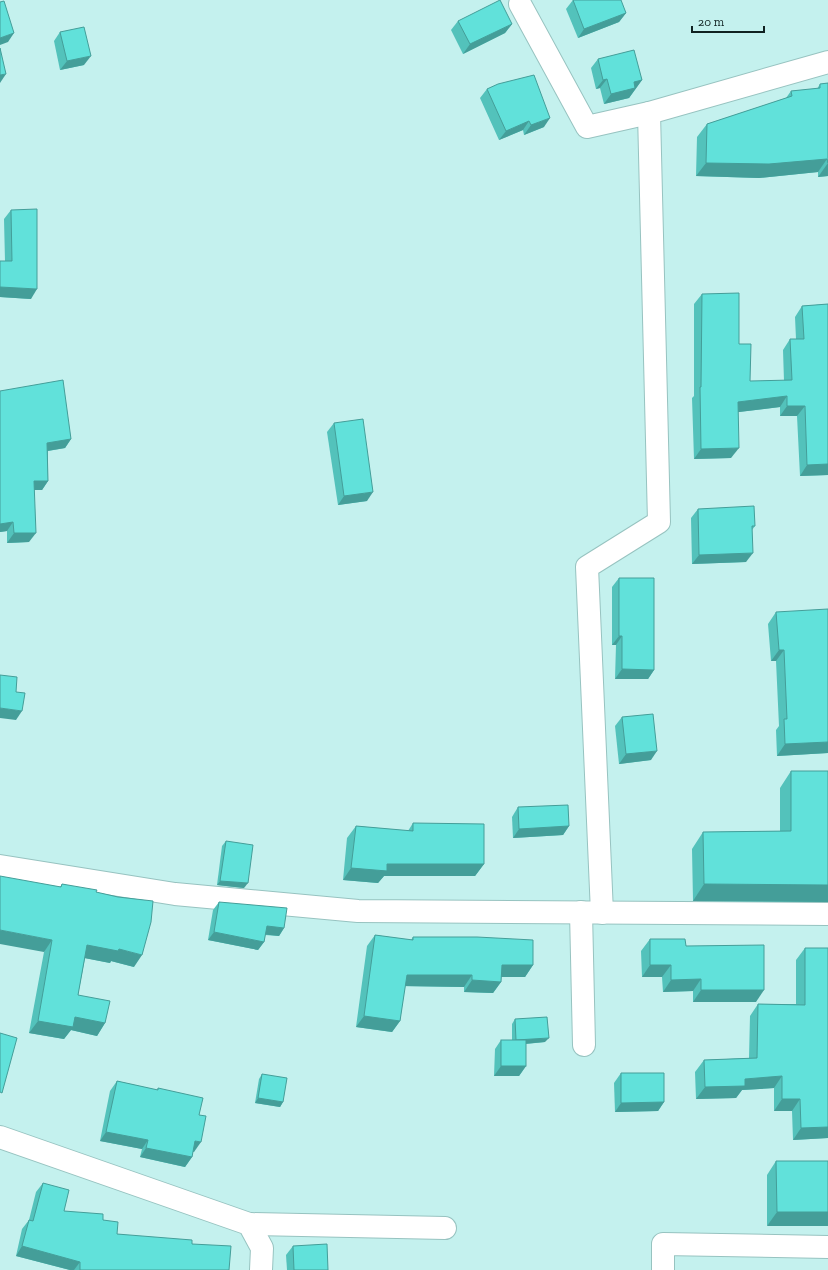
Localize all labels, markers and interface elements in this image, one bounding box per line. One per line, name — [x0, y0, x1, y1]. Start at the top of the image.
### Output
scale bar — [692, 8, 764, 34]
text: 20 m — [698, 15, 725, 29]

